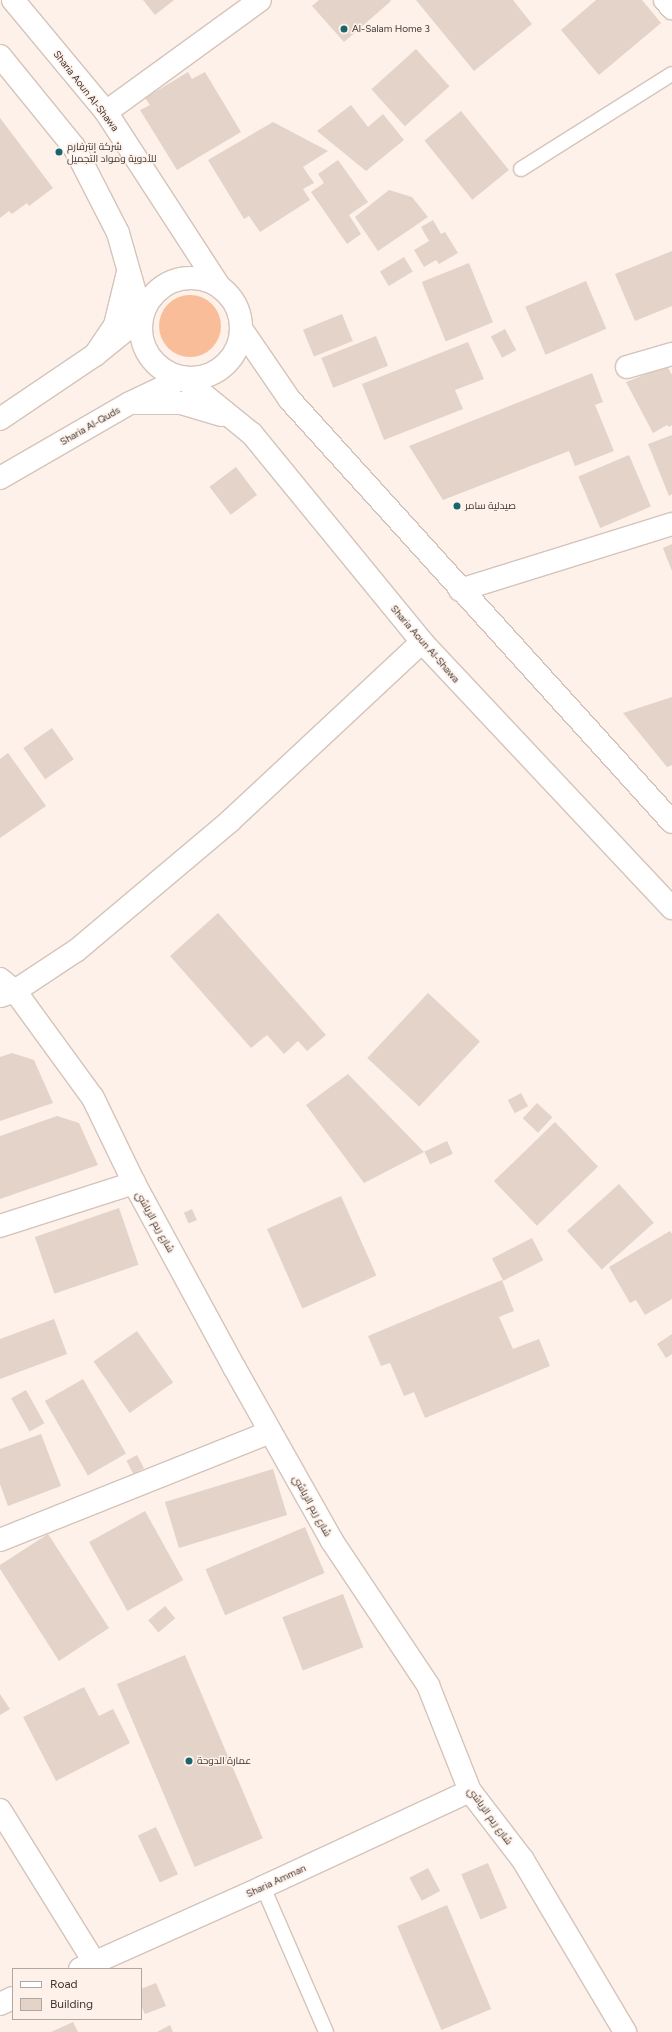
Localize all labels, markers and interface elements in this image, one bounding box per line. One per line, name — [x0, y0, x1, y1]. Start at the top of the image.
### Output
place label: Al-Salam Home 3 — [352, 23, 430, 35]
marker: Al-Salam Home 3 — [339, 24, 349, 34]
street label: Sharia Aoun Al-Shawa — [51, 48, 121, 134]
place label: شركة إنترفارم للأدوية ومواد التجميل — [67, 140, 156, 164]
marker: شركة إنترفارم للأدوية ومواد التجميل — [54, 147, 64, 157]
street label: Sharia Al-Quds — [58, 404, 122, 448]
place label: صيدلية سامر — [465, 500, 516, 512]
marker: صيدلية سامر — [452, 501, 462, 511]
street label: Sharia Aoun Al-Shawa — [388, 603, 462, 685]
street label: شارع ريم الرياشي — [133, 1189, 177, 1255]
street label: شارع ريم الرياشي — [290, 1473, 334, 1539]
place label: عمارة الدوحة — [197, 1755, 251, 1767]
marker: عمارة الدوحة — [184, 1756, 194, 1766]
street label: شارع ريم الرياشي — [465, 1785, 515, 1847]
street label: Sharia Amman — [244, 1862, 308, 1900]
legend — [12, 1968, 142, 2020]
text: Road — [50, 1977, 78, 1991]
text: Building — [50, 1997, 93, 2011]

